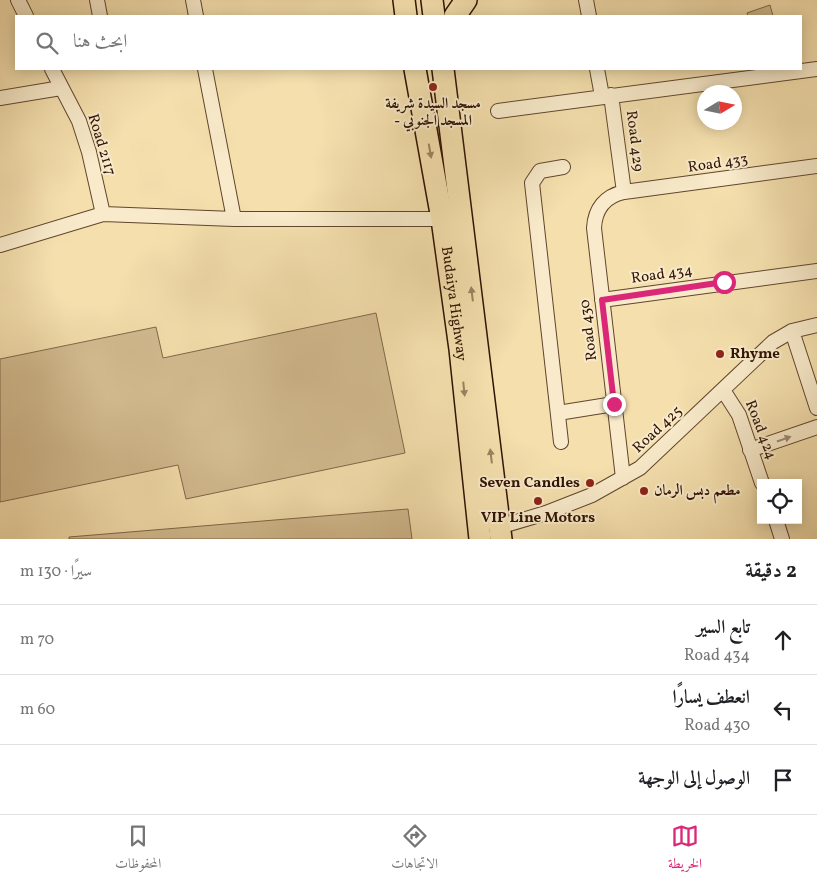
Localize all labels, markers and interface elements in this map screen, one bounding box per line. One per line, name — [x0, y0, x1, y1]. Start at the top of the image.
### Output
search box — [15, 15, 802, 70]
icon: search — [33, 29, 61, 57]
text: ابحث هنا — [73, 29, 127, 55]
marker: مسجد السيدة شريفة - المسجد الجنوبي — [427, 81, 439, 93]
north arrow — [697, 85, 742, 130]
place label: مسجد السيدة شريفة - المسجد الجنوبي — [385, 94, 481, 132]
street label: Road 429 — [620, 109, 648, 173]
street label: Road 2117 — [82, 111, 120, 179]
one-way arrow — [426, 144, 434, 160]
street label: Road 433 — [687, 149, 749, 179]
street label: Budaiya Highway — [435, 245, 472, 362]
street label: Road 434 — [630, 260, 694, 290]
route start — [713, 271, 736, 294]
one-way arrow — [468, 286, 476, 302]
street label: Road 430 — [575, 298, 603, 362]
place label: Rhyme — [730, 344, 780, 365]
marker: Rhyme — [714, 348, 726, 360]
one-way arrow — [460, 381, 468, 397]
route end — [603, 393, 626, 416]
street label: Road 424 — [739, 397, 781, 463]
street label: Road 425 — [628, 401, 688, 459]
one-way arrow — [776, 434, 791, 442]
one-way arrow — [487, 448, 495, 464]
place label: Seven Candles — [479, 473, 580, 494]
marker: Seven Candles — [584, 477, 596, 489]
map controls — [757, 479, 802, 524]
button: locate — [757, 479, 802, 524]
place label: مطعم دبس الرمان — [654, 481, 741, 504]
marker: مطعم دبس الرمان — [638, 485, 650, 497]
marker: VIP Line Motors — [532, 495, 544, 507]
place label: VIP Line Motors — [481, 508, 595, 529]
text: 2 دقيقة — [745, 557, 797, 586]
text: سيرًا · 130 m — [20, 561, 92, 583]
text: تابع السير — [697, 615, 750, 641]
icon: ahead — [769, 626, 797, 654]
text: 70 m — [20, 629, 54, 651]
text: Road 434 — [684, 645, 750, 667]
text: انعطف يسارًا — [672, 685, 750, 711]
icon: left — [769, 696, 797, 724]
text: 60 m — [20, 699, 55, 721]
text: Road 430 — [684, 715, 750, 737]
text: الوصول إلى الوجهة — [638, 766, 750, 792]
icon: arrive — [769, 766, 797, 794]
tab: المحفوظات — [115, 822, 161, 877]
tab: الاتجاهات — [391, 822, 438, 877]
tab: الخريطة — [668, 822, 702, 877]

